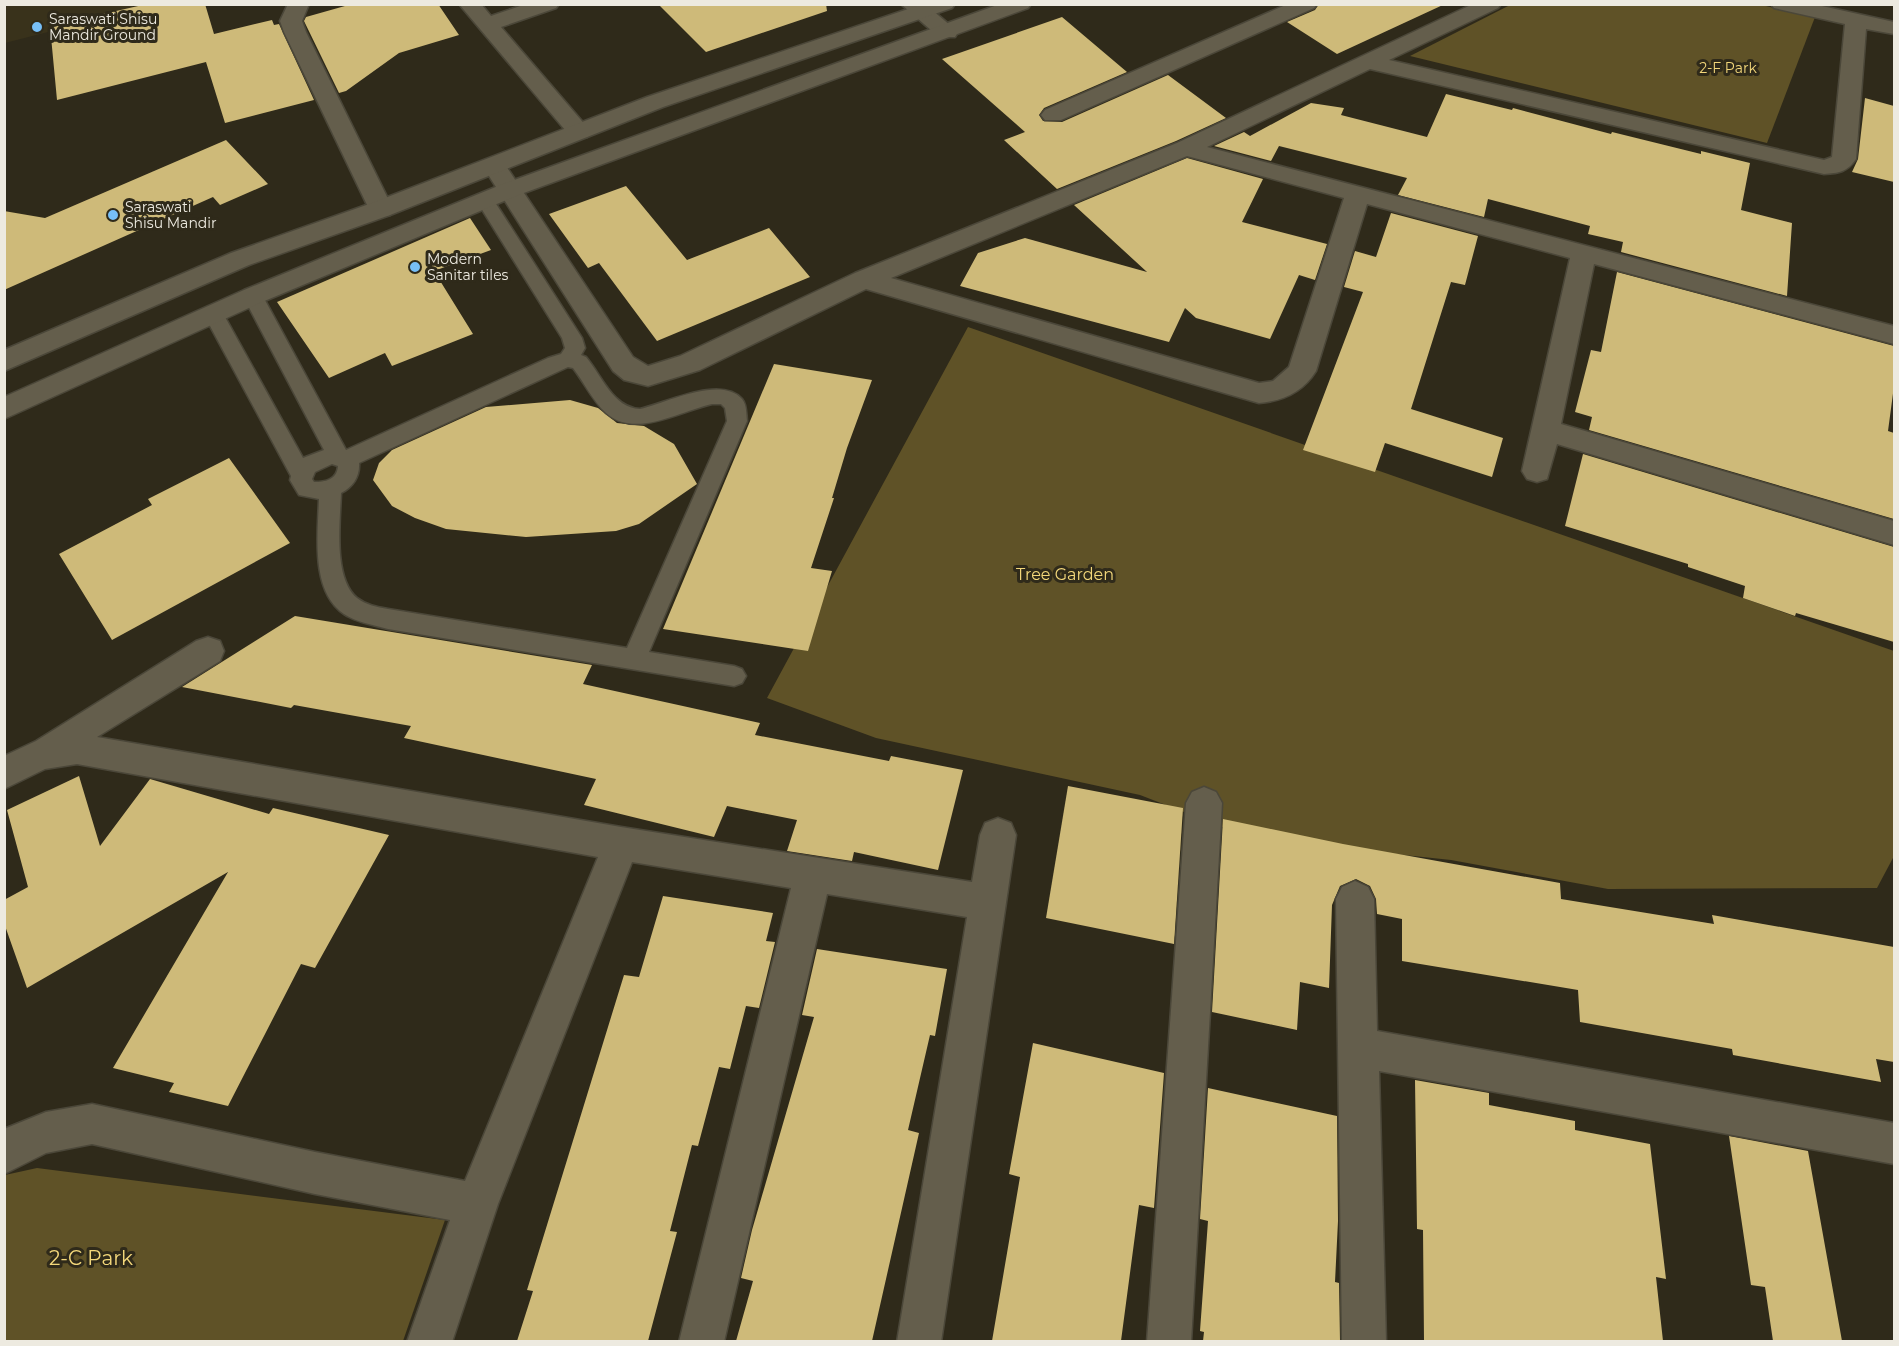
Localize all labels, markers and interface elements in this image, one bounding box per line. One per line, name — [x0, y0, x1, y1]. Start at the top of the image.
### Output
place label: Saraswati Shisu Mandir Ground — [49, 10, 157, 44]
marker: Saraswati Shisu Mandir Ground — [30, 20, 44, 34]
park label: 2-F Park — [1699, 59, 1757, 77]
place label: Saraswati Shisu Mandir — [125, 198, 217, 232]
marker: Saraswati Shisu Mandir — [106, 208, 120, 222]
place label: Modern Sanitar tiles — [427, 250, 509, 284]
marker: Modern Sanitar tiles — [408, 260, 422, 274]
park label: Tree Garden — [1016, 565, 1114, 584]
park label: 2-C Park — [49, 1246, 133, 1270]

